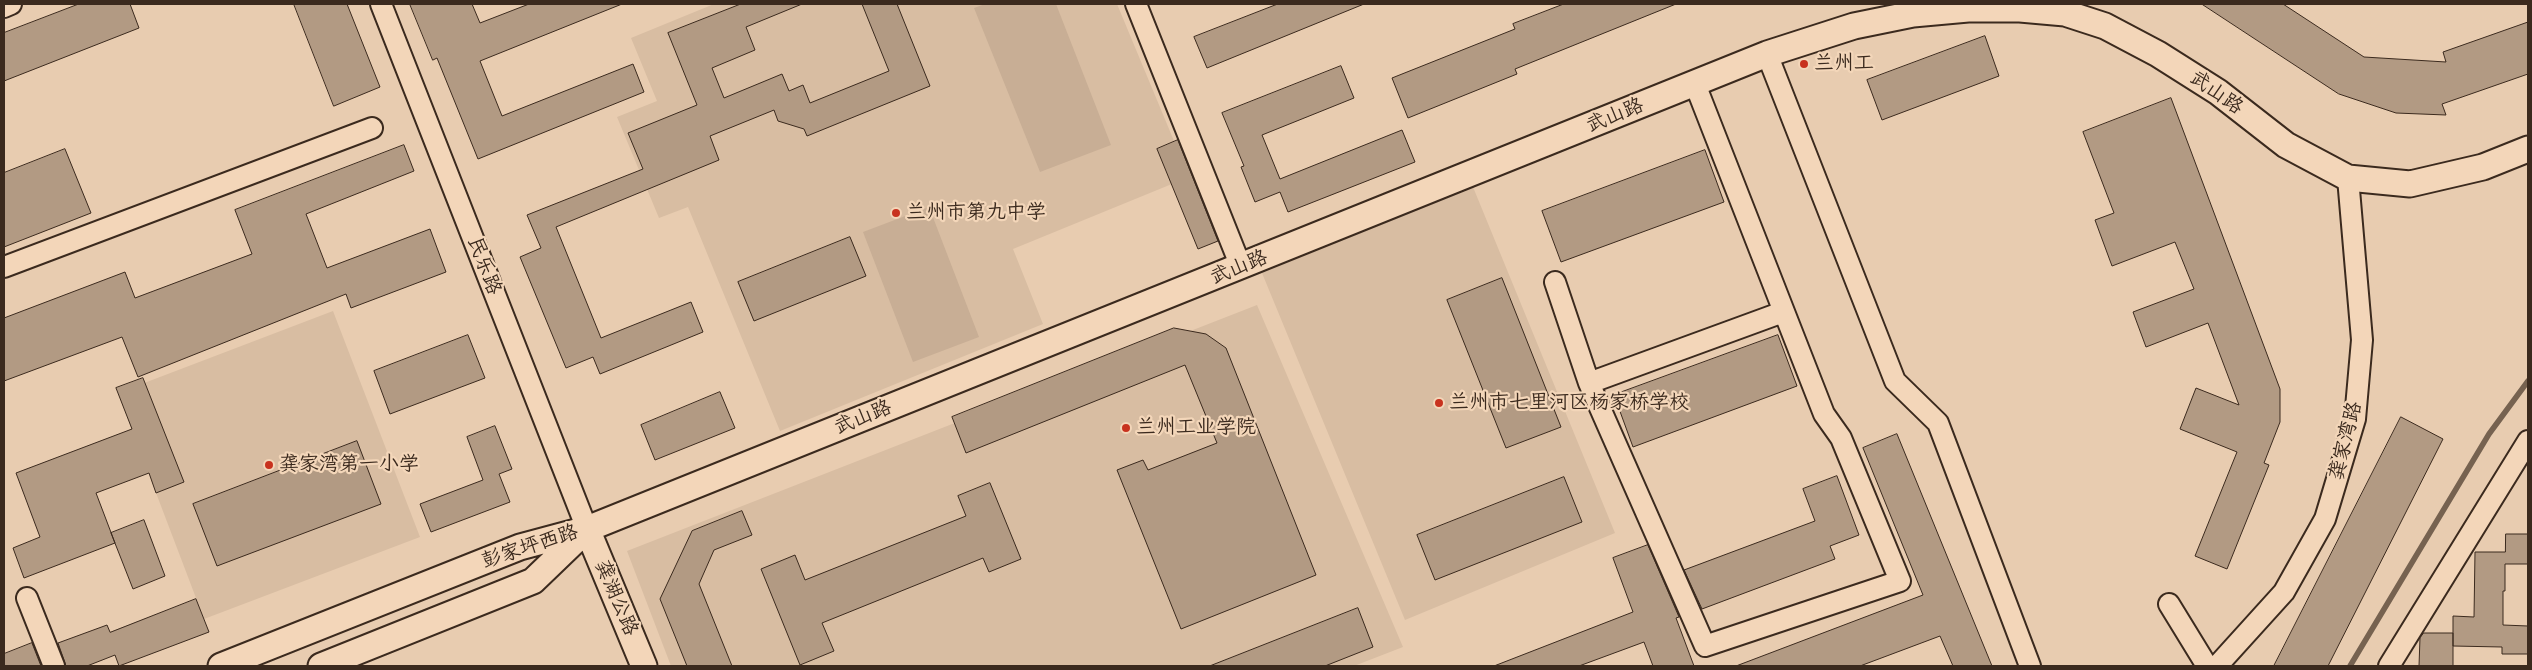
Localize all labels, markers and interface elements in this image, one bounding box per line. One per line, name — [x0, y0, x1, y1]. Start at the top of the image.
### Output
place label: 兰州工 — [1814, 52, 1874, 76]
marker: 兰州工 — [1798, 58, 1810, 70]
street label: 武山路 — [2185, 66, 2247, 120]
street label: 武山路 — [1583, 94, 1647, 138]
place label: 兰州市第九中学 — [906, 201, 1046, 225]
marker: 兰州市第九中学 — [890, 207, 902, 219]
street label: 民乐路 — [462, 234, 506, 298]
street label: 武山路 — [1207, 246, 1271, 290]
place label: 兰州市七里河区杨家桥学校 — [1449, 391, 1689, 415]
street label: 武山路 — [831, 396, 895, 440]
marker: 兰州市七里河区杨家桥学校 — [1433, 397, 1445, 409]
street label: 龚家湾路 — [2325, 399, 2367, 483]
place label: 兰州工业学院 — [1136, 416, 1256, 440]
marker: 兰州工业学院 — [1120, 422, 1132, 434]
place label: 龚家湾第一小学 — [279, 453, 419, 477]
marker: 龚家湾第一小学 — [263, 459, 275, 471]
street label: 彭家坪西路 — [479, 520, 581, 574]
street label: 龚湖公路 — [589, 556, 643, 640]

